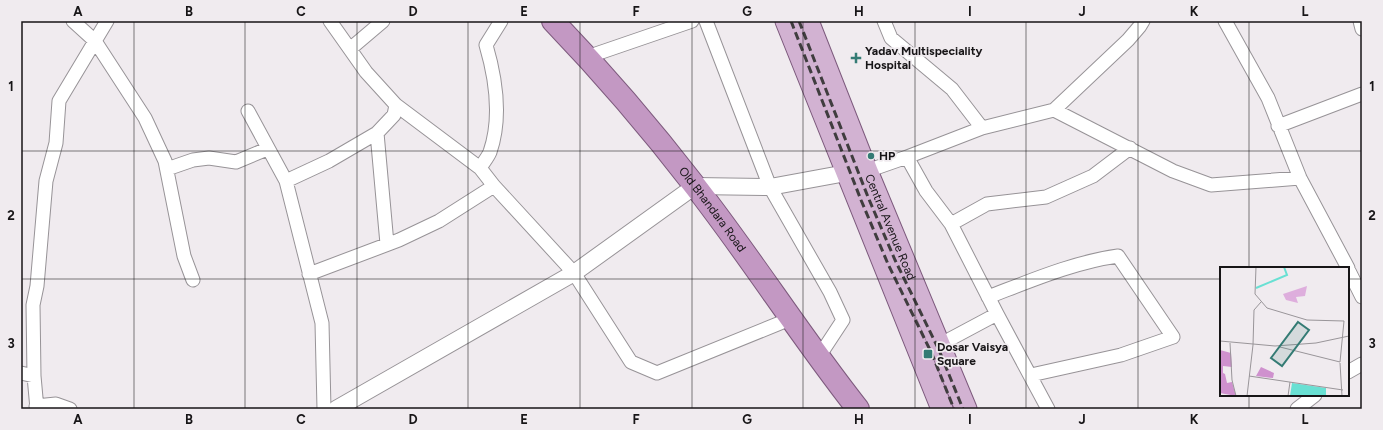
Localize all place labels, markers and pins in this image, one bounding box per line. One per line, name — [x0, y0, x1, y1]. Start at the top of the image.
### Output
place label: Yadav Multispeciality Hospital — [865, 44, 983, 72]
marker: Yadav Multispeciality Hospital — [850, 52, 862, 64]
place label: HP — [879, 149, 896, 163]
marker: HP — [866, 151, 876, 161]
place label: Dosar Vaisya Square — [937, 340, 1008, 368]
marker: Dosar Vaisya Square — [922, 348, 934, 360]

